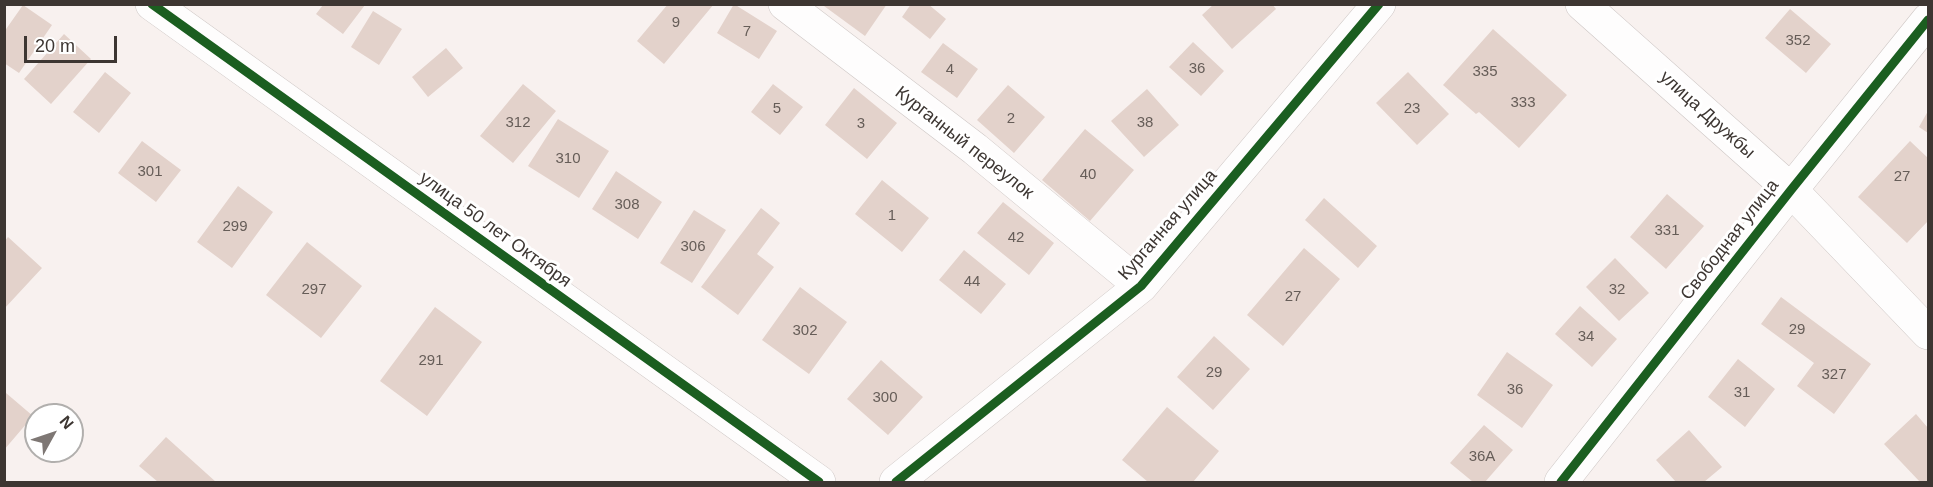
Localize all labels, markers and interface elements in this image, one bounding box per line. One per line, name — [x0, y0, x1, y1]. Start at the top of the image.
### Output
house number: 9 — [672, 14, 680, 32]
house number: 7 — [743, 23, 751, 41]
scale bar — [27, 24, 120, 62]
house number: 352 — [1785, 32, 1811, 50]
text: 20 m — [35, 36, 75, 56]
house number: 36 — [1189, 60, 1205, 78]
house number: 4 — [946, 61, 954, 79]
house number: 335 — [1472, 63, 1498, 81]
street label: улица Дружбы — [1655, 66, 1759, 164]
street label: Курганный переулок — [890, 82, 1038, 204]
house number: 333 — [1510, 94, 1536, 112]
house number: 5 — [773, 100, 781, 118]
house number: 23 — [1404, 100, 1420, 118]
house number: 2 — [1007, 110, 1015, 128]
house number: 312 — [505, 114, 531, 132]
house number: 38 — [1137, 114, 1153, 132]
house number: 3 — [857, 115, 865, 133]
house number: 310 — [555, 150, 581, 168]
house number: 301 — [137, 163, 163, 181]
street label: Курганная улица — [1114, 165, 1222, 285]
house number: 40 — [1080, 166, 1096, 184]
street label: улица 50 лет Октября — [415, 168, 575, 292]
house number: 27 — [1894, 168, 1910, 186]
street label: Свободная улица — [1676, 175, 1784, 305]
house number: 308 — [614, 196, 640, 214]
house number: 1 — [888, 207, 896, 225]
house number: 299 — [222, 218, 248, 236]
house number: 331 — [1654, 222, 1680, 240]
house number: 42 — [1008, 229, 1024, 247]
house number: 306 — [680, 238, 706, 256]
house number: 44 — [964, 273, 980, 291]
house number: 297 — [301, 281, 327, 299]
house number: 32 — [1609, 281, 1625, 299]
house number: 27 — [1285, 288, 1301, 306]
house number: 29 — [1789, 321, 1805, 339]
house number: 302 — [792, 322, 818, 340]
house number: 34 — [1578, 328, 1594, 346]
house number: 291 — [418, 352, 444, 370]
house number: 29 — [1206, 364, 1222, 382]
house number: 327 — [1821, 366, 1847, 384]
house number: 36 — [1507, 381, 1523, 399]
house number: 31 — [1734, 384, 1750, 402]
house number: 300 — [872, 389, 898, 407]
north arrow — [24, 403, 84, 463]
text: N — [56, 413, 77, 432]
house number: 36А — [1469, 448, 1495, 466]

